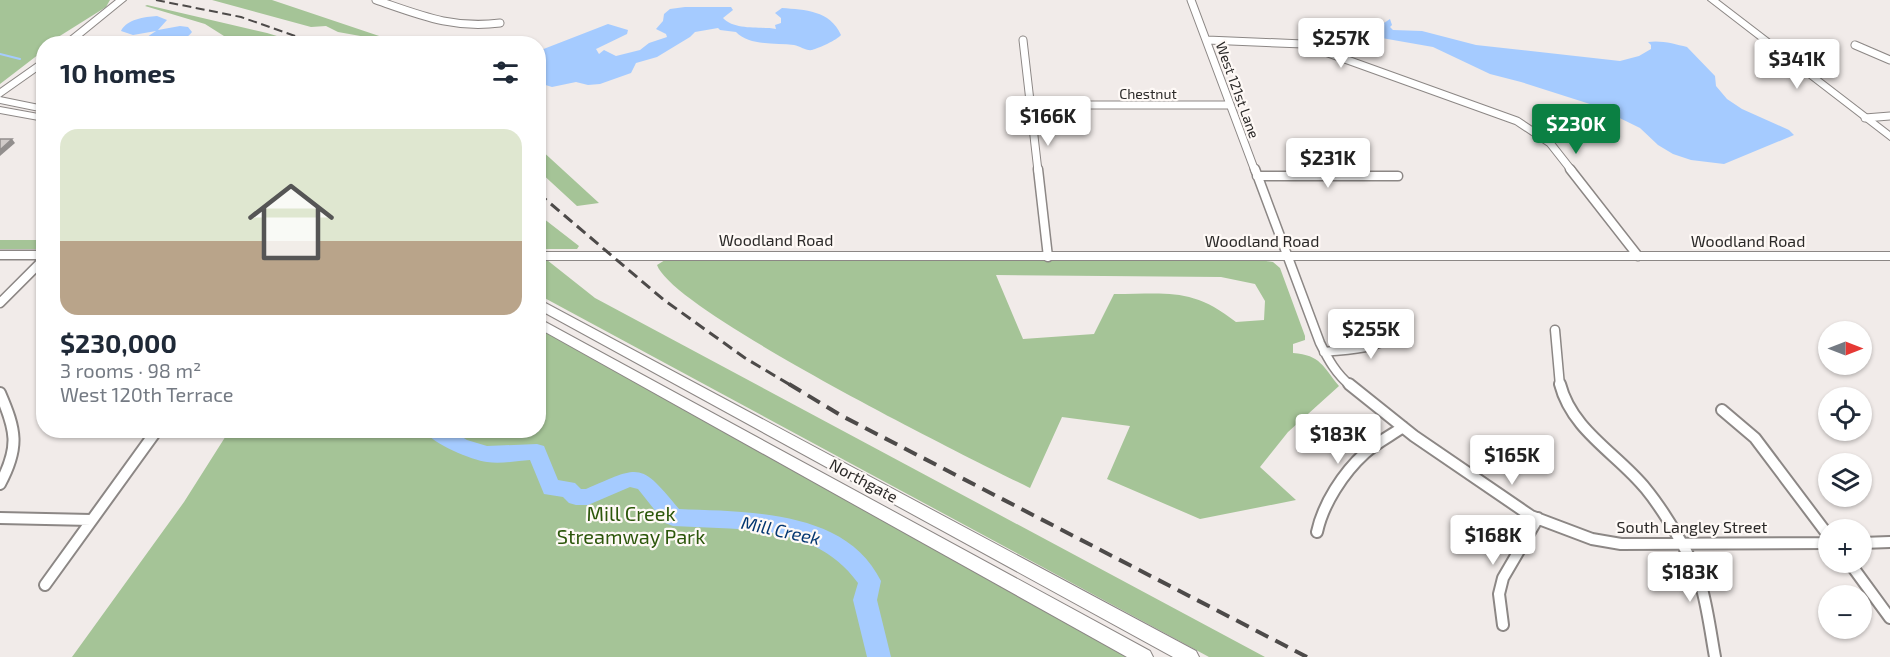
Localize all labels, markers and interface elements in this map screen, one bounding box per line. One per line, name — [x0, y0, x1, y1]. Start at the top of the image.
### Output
pin: $257K — [1299, 18, 1383, 69]
text: $257K — [1312, 25, 1370, 49]
pin: $341K — [1755, 39, 1839, 90]
street label: West 121st Lane — [1213, 40, 1263, 140]
text: $341K — [1769, 46, 1826, 70]
icon: filters — [489, 56, 522, 89]
text: 10 homes — [60, 57, 176, 88]
street label: Chestnut — [1119, 85, 1177, 102]
pin: $166K — [1006, 96, 1090, 147]
text: $166K — [1020, 103, 1076, 127]
pin: $230K — [1534, 104, 1618, 155]
text: $230K — [1546, 111, 1606, 135]
pin: $231K — [1286, 138, 1370, 189]
text: $231K — [1300, 145, 1356, 169]
icon: home — [237, 168, 345, 276]
street label: Woodland Road — [719, 230, 833, 249]
street label: Woodland Road — [1205, 231, 1319, 250]
street label: Woodland Road — [1691, 231, 1805, 250]
pin: $255K — [1329, 309, 1413, 360]
text: $255K — [1342, 316, 1400, 340]
north arrow — [1818, 321, 1872, 375]
map controls — [1818, 321, 1872, 639]
text: $230,000 — [60, 327, 177, 358]
text: 3 rooms · 98 m² — [60, 358, 201, 382]
text: West 120th Terrace — [60, 382, 234, 406]
button: locate — [1818, 387, 1872, 441]
pin: $183K — [1296, 414, 1380, 465]
text: $183K — [1310, 421, 1366, 445]
pin: $165K — [1470, 435, 1554, 486]
text: $165K — [1484, 442, 1540, 466]
button: layers — [1818, 453, 1872, 507]
street label: Northgate — [827, 454, 901, 506]
park label: Mill Creek Streamway Park — [557, 501, 705, 548]
water label: Mill Creek — [739, 511, 823, 549]
pin: $168K — [1451, 515, 1535, 566]
street label: South Langley Street — [1617, 517, 1767, 536]
button: + — [1818, 519, 1872, 573]
text: $168K — [1464, 522, 1522, 546]
pin: $183K — [1648, 552, 1732, 603]
text: $183K — [1662, 559, 1718, 583]
button: − — [1818, 585, 1872, 639]

